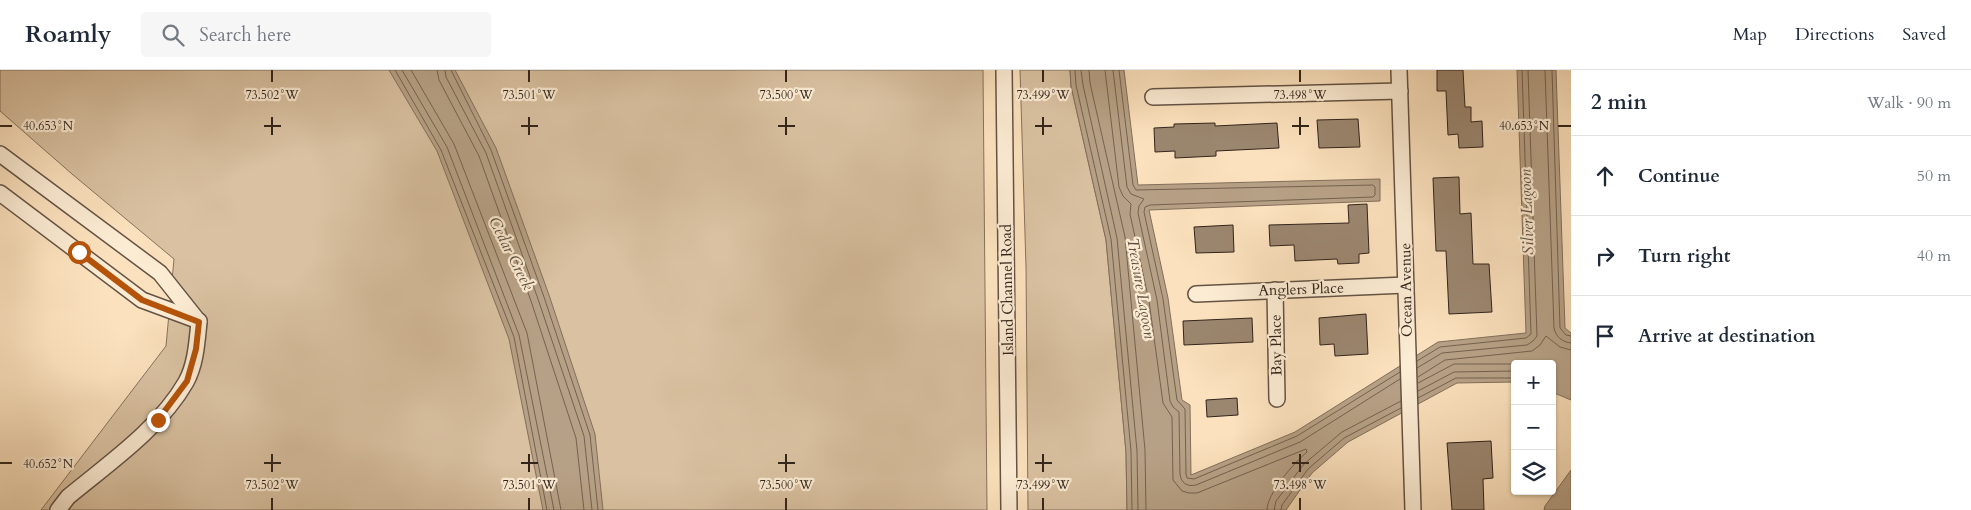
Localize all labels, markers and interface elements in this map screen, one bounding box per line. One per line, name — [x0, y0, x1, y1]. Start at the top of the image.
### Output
search box — [141, 12, 491, 57]
text: Roamly — [25, 18, 111, 51]
icon: search — [159, 21, 187, 49]
text: Search here — [199, 22, 291, 48]
text: Map — [1733, 22, 1767, 47]
text: Directions — [1795, 22, 1874, 47]
text: Saved — [1902, 22, 1946, 47]
text: 73.502°W — [245, 87, 299, 103]
text: 73.501°W — [502, 87, 556, 103]
text: 73.500°W — [759, 87, 813, 103]
text: 73.499°W — [1016, 87, 1070, 103]
text: 73.498°W — [1273, 87, 1327, 103]
text: 2 min — [1591, 88, 1647, 117]
text: Walk · 90 m — [1867, 92, 1951, 114]
text: 40.653°N — [23, 118, 74, 134]
text: 40.653°N — [1499, 118, 1550, 134]
icon: ahead — [1591, 162, 1619, 190]
text: Continue — [1638, 163, 1720, 189]
text: 50 m — [1917, 165, 1951, 187]
water label: Silver Lagoon — [1515, 168, 1539, 255]
water label: Cedar Creek — [483, 213, 539, 294]
street label: Island Channel Road — [996, 224, 1018, 356]
water label: Treasure Lagoon — [1121, 236, 1161, 341]
route start — [68, 241, 91, 264]
icon: right — [1591, 242, 1619, 270]
street label: Ocean Avenue — [1395, 243, 1417, 337]
text: Turn right — [1638, 243, 1730, 269]
text: 40 m — [1917, 245, 1951, 267]
street label: Anglers Place — [1258, 278, 1344, 300]
street label: Bay Place — [1265, 314, 1287, 376]
icon: arrive — [1591, 322, 1619, 350]
text: Arrive at destination — [1638, 323, 1815, 349]
map controls — [1511, 360, 1556, 495]
button: + — [1511, 360, 1556, 405]
button: − — [1511, 405, 1556, 450]
route end — [147, 409, 170, 432]
button: layers — [1511, 450, 1556, 495]
text: 40.652°N — [23, 456, 74, 472]
text: 73.502°W — [245, 477, 299, 493]
text: 73.501°W — [502, 477, 556, 493]
text: 73.500°W — [759, 477, 813, 493]
text: 73.499°W — [1016, 477, 1070, 493]
text: 73.498°W — [1273, 477, 1327, 493]

